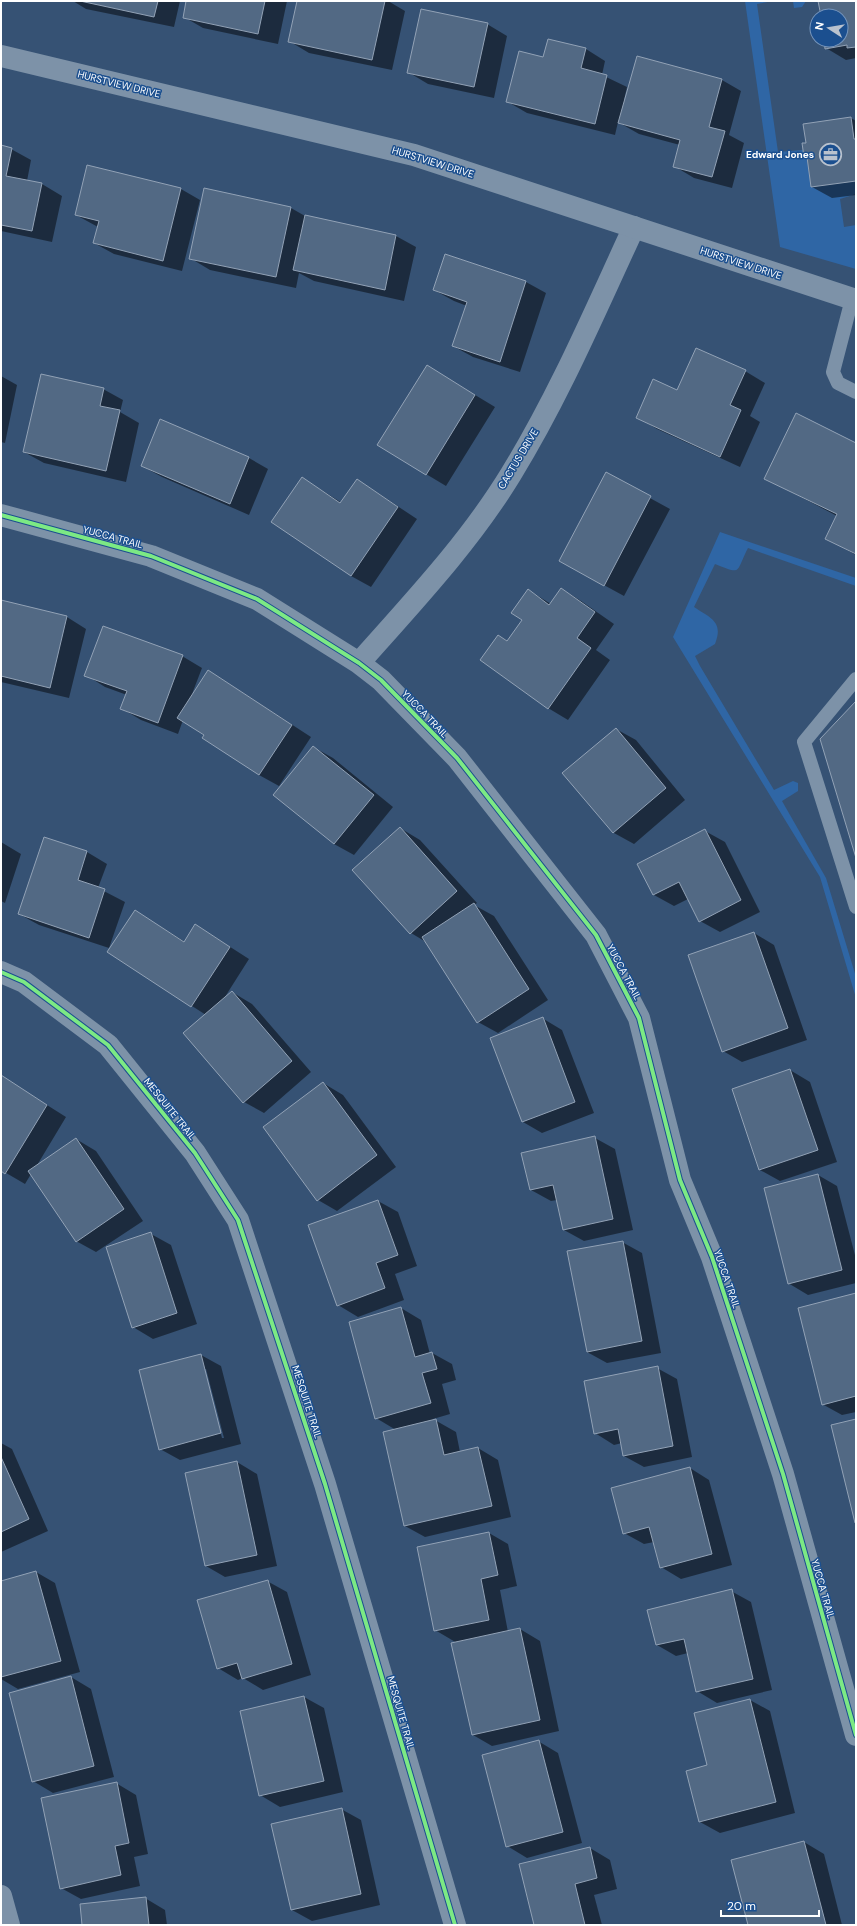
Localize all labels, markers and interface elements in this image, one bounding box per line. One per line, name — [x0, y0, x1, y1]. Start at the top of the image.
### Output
north arrow — [809, 8, 849, 48]
text: N — [812, 21, 827, 31]
street label: HURSTVIEW DRIVE — [76, 67, 162, 101]
office icon: Edward Jones — [817, 141, 843, 167]
street label: HURSTVIEW DRIVE — [390, 143, 476, 181]
place label: Edward Jones — [746, 148, 814, 161]
street label: HURSTVIEW DRIVE — [699, 244, 784, 282]
street label: CACTUS DRIVE — [495, 426, 541, 492]
street label: YUCCA TRAIL — [82, 523, 144, 551]
street label: YUCCA TRAIL — [399, 687, 451, 741]
street label: YUCCA TRAIL — [604, 942, 644, 1002]
street label: MESQUITE TRAIL — [141, 1075, 199, 1143]
street label: YUCCA TRAIL — [711, 1248, 743, 1310]
street label: MESQUITE TRAIL — [289, 1364, 325, 1440]
street label: YUCCA TRAIL — [808, 1558, 838, 1620]
street label: MESQUITE TRAIL — [384, 1675, 418, 1751]
scale bar — [721, 1892, 819, 1918]
text: 20 m — [727, 1898, 756, 1914]

